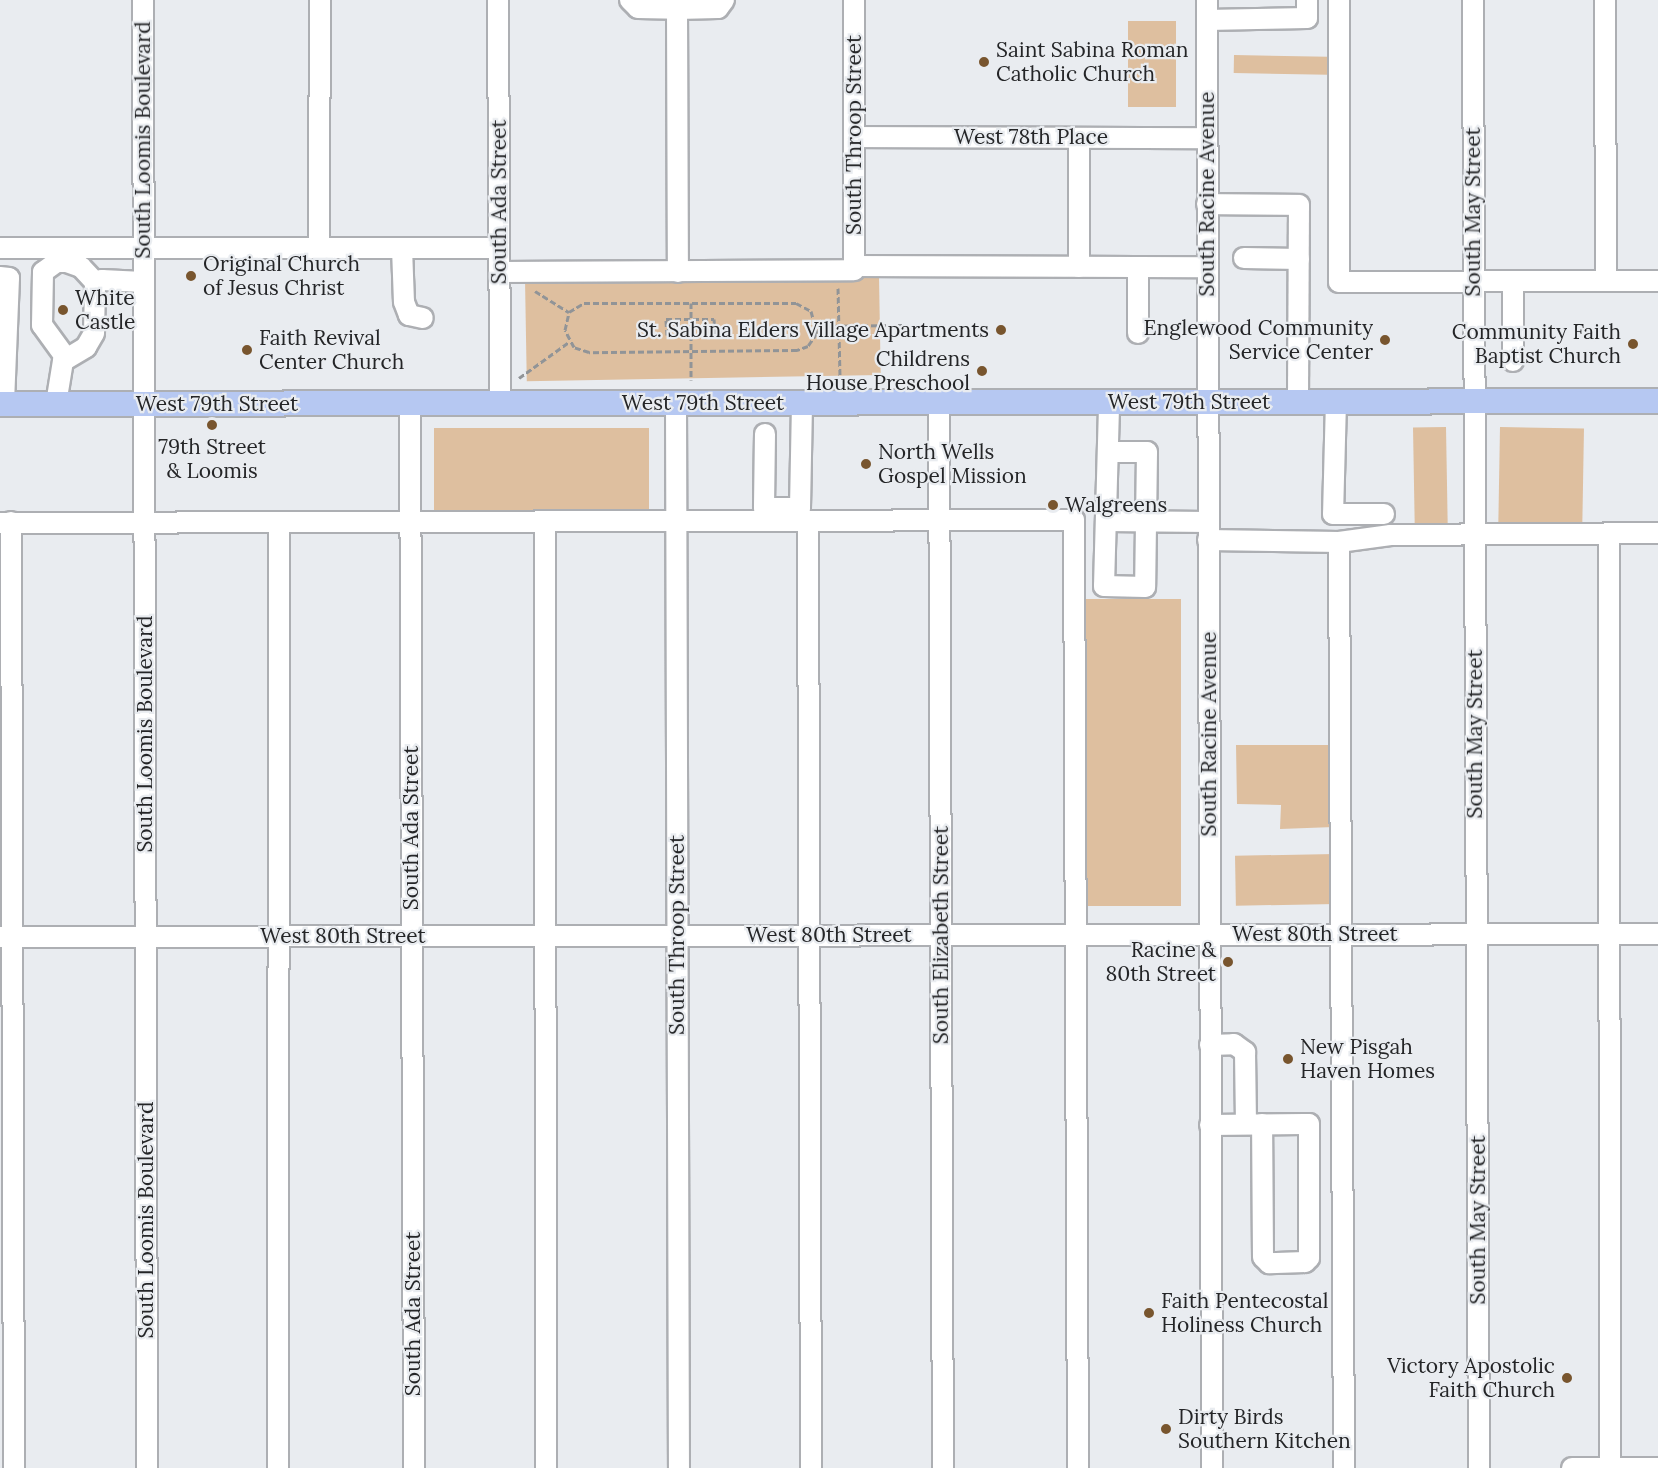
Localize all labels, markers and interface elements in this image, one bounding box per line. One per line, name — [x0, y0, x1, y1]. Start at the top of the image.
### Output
street label: South Loomis Boulevard — [130, 21, 156, 259]
street label: South Throop Street — [841, 35, 867, 235]
place label: Saint Sabina Roman Catholic Church — [996, 37, 1189, 87]
marker: Saint Sabina Roman Catholic Church — [977, 55, 991, 69]
street label: South Racine Avenue — [1194, 92, 1220, 296]
street label: South Ada Street — [486, 120, 512, 284]
street label: West 78th Place — [954, 124, 1108, 150]
street label: South May Street — [1460, 127, 1486, 297]
place label: Original Church of Jesus Christ — [203, 251, 360, 301]
marker: Original Church of Jesus Christ — [184, 269, 198, 283]
place label: White Castle — [75, 285, 135, 335]
marker: White Castle — [56, 303, 70, 317]
place label: Englewood Community Service Center — [1144, 315, 1373, 365]
place label: St. Sabina Elders Village Apartments — [637, 317, 989, 343]
place label: Community Faith Baptist Church — [1452, 319, 1621, 369]
marker: St. Sabina Elders Village Apartments — [994, 323, 1008, 337]
place label: Faith Revival Center Church — [259, 325, 404, 375]
marker: Englewood Community Service Center — [1378, 333, 1392, 347]
marker: Community Faith Baptist Church — [1626, 337, 1640, 351]
marker: Faith Revival Center Church — [240, 343, 254, 357]
place label: Childrens House Preschool — [806, 346, 970, 396]
marker: Childrens House Preschool — [975, 364, 989, 378]
street label: West 79th Street — [1108, 389, 1270, 415]
street label: West 79th Street — [622, 390, 784, 416]
street label: West 79th Street — [136, 391, 298, 417]
marker: 79th Street & Loomis — [205, 418, 219, 432]
place label: 79th Street & Loomis — [158, 434, 266, 484]
place label: North Wells Gospel Mission — [878, 439, 1027, 489]
marker: North Wells Gospel Mission — [859, 457, 873, 471]
place label: Walgreens — [1065, 492, 1167, 518]
marker: Walgreens — [1046, 498, 1060, 512]
street label: South Loomis Boulevard — [132, 615, 158, 853]
street label: South Racine Avenue — [1196, 632, 1222, 836]
street label: South May Street — [1462, 649, 1488, 819]
street label: South Ada Street — [398, 746, 424, 910]
street label: South Elizabeth Street — [928, 826, 954, 1044]
street label: South Throop Street — [664, 835, 690, 1035]
street label: West 80th Street — [1232, 921, 1398, 947]
street label: West 80th Street — [746, 922, 912, 948]
street label: West 80th Street — [260, 923, 426, 949]
place label: Racine & 80th Street — [1105, 937, 1216, 987]
marker: Racine & 80th Street — [1221, 955, 1235, 969]
place label: New Pisgah Haven Homes — [1300, 1034, 1435, 1084]
marker: New Pisgah Haven Homes — [1281, 1052, 1295, 1066]
street label: South Loomis Boulevard — [133, 1101, 159, 1339]
street label: South May Street — [1465, 1135, 1491, 1305]
street label: South Ada Street — [400, 1232, 426, 1396]
place label: Faith Pentecostal Holiness Church — [1161, 1288, 1329, 1338]
marker: Faith Pentecostal Holiness Church — [1142, 1306, 1156, 1320]
place label: Victory Apostolic Faith Church — [1387, 1353, 1555, 1403]
marker: Victory Apostolic Faith Church — [1560, 1371, 1574, 1385]
place label: Dirty Birds Southern Kitchen — [1178, 1404, 1351, 1454]
marker: Dirty Birds Southern Kitchen — [1159, 1422, 1173, 1436]

